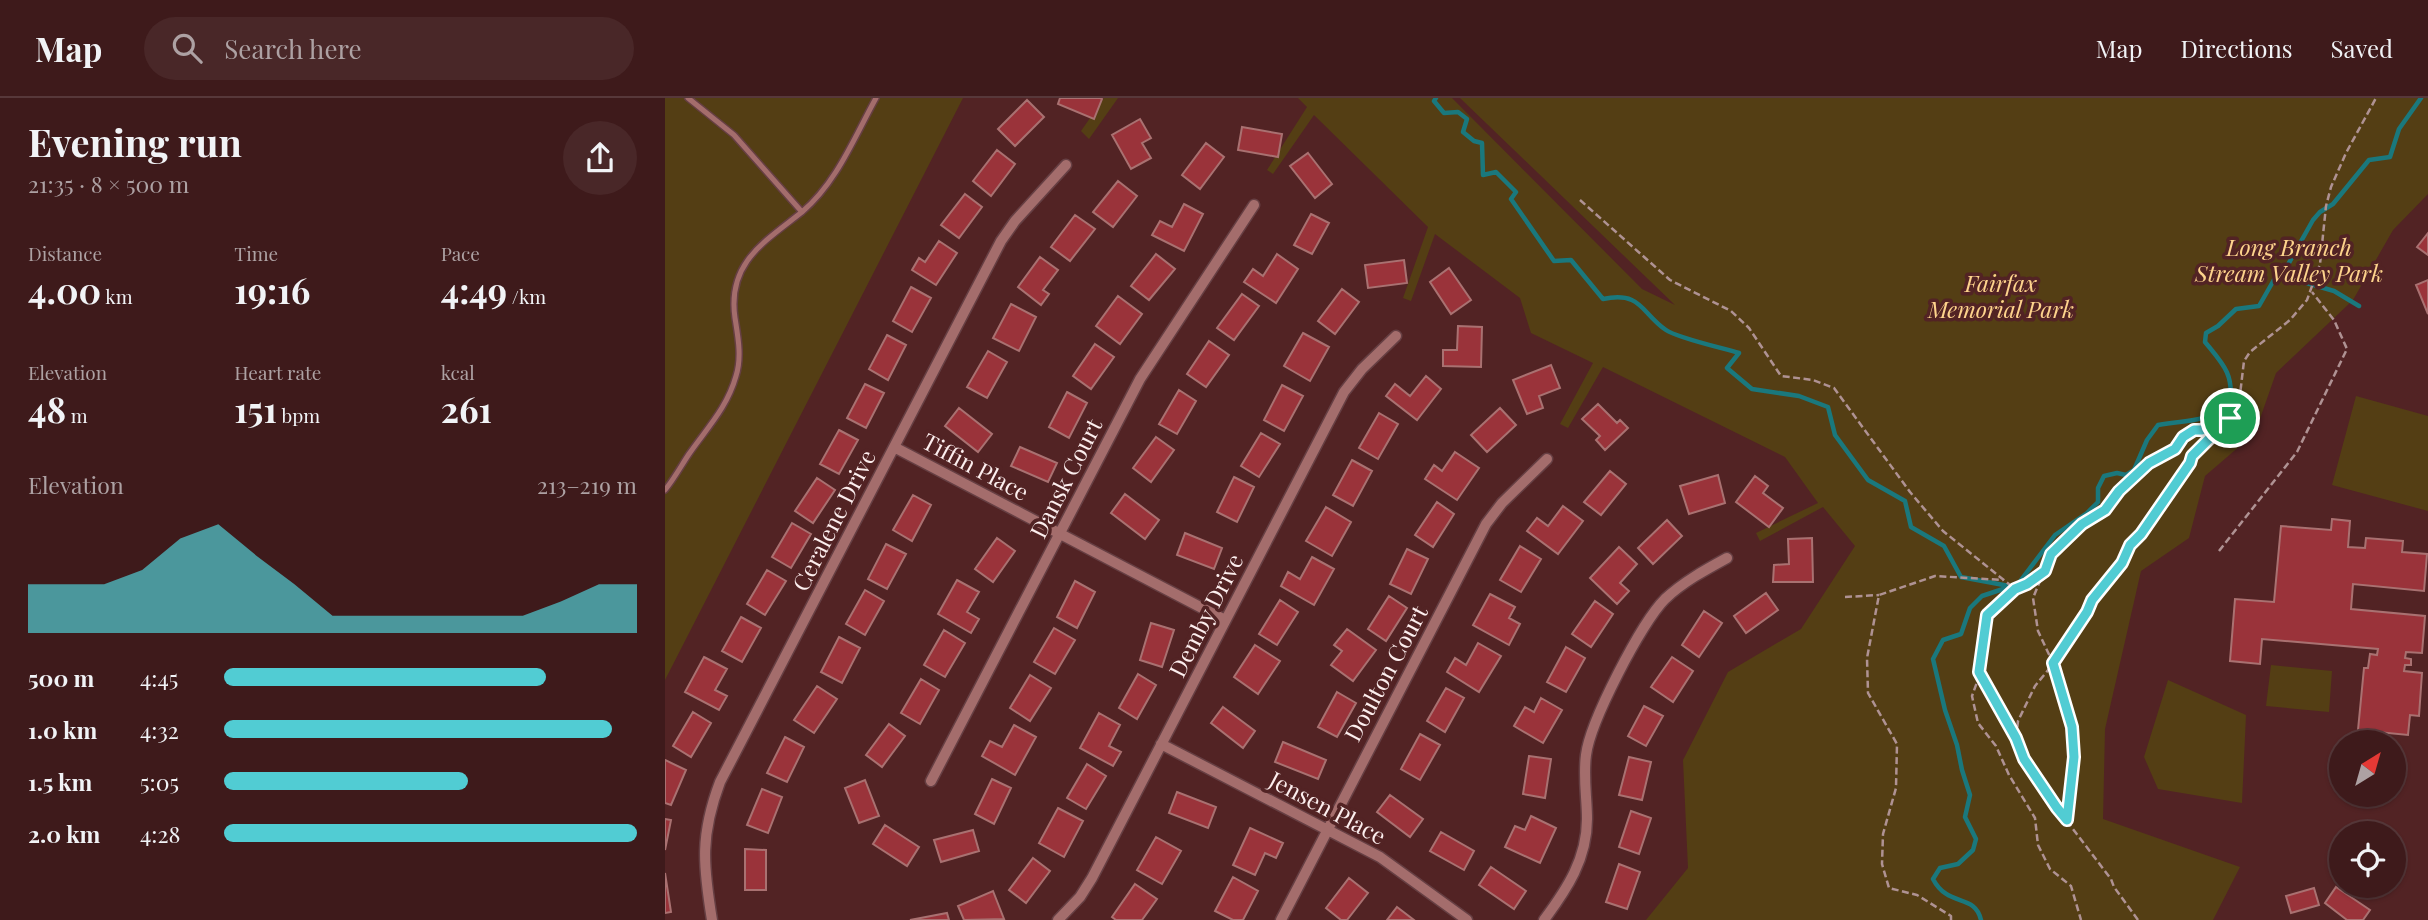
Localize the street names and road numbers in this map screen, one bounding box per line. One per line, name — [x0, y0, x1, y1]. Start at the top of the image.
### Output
street label: Dansk Court — [1022, 412, 1109, 543]
street label: Tiffin Place — [917, 425, 1035, 507]
street label: Ceralene Drive — [784, 444, 882, 596]
street label: Demby Drive — [1161, 548, 1249, 682]
street label: Doulton Court — [1336, 599, 1434, 746]
street label: Jensen Place — [1263, 763, 1392, 851]

